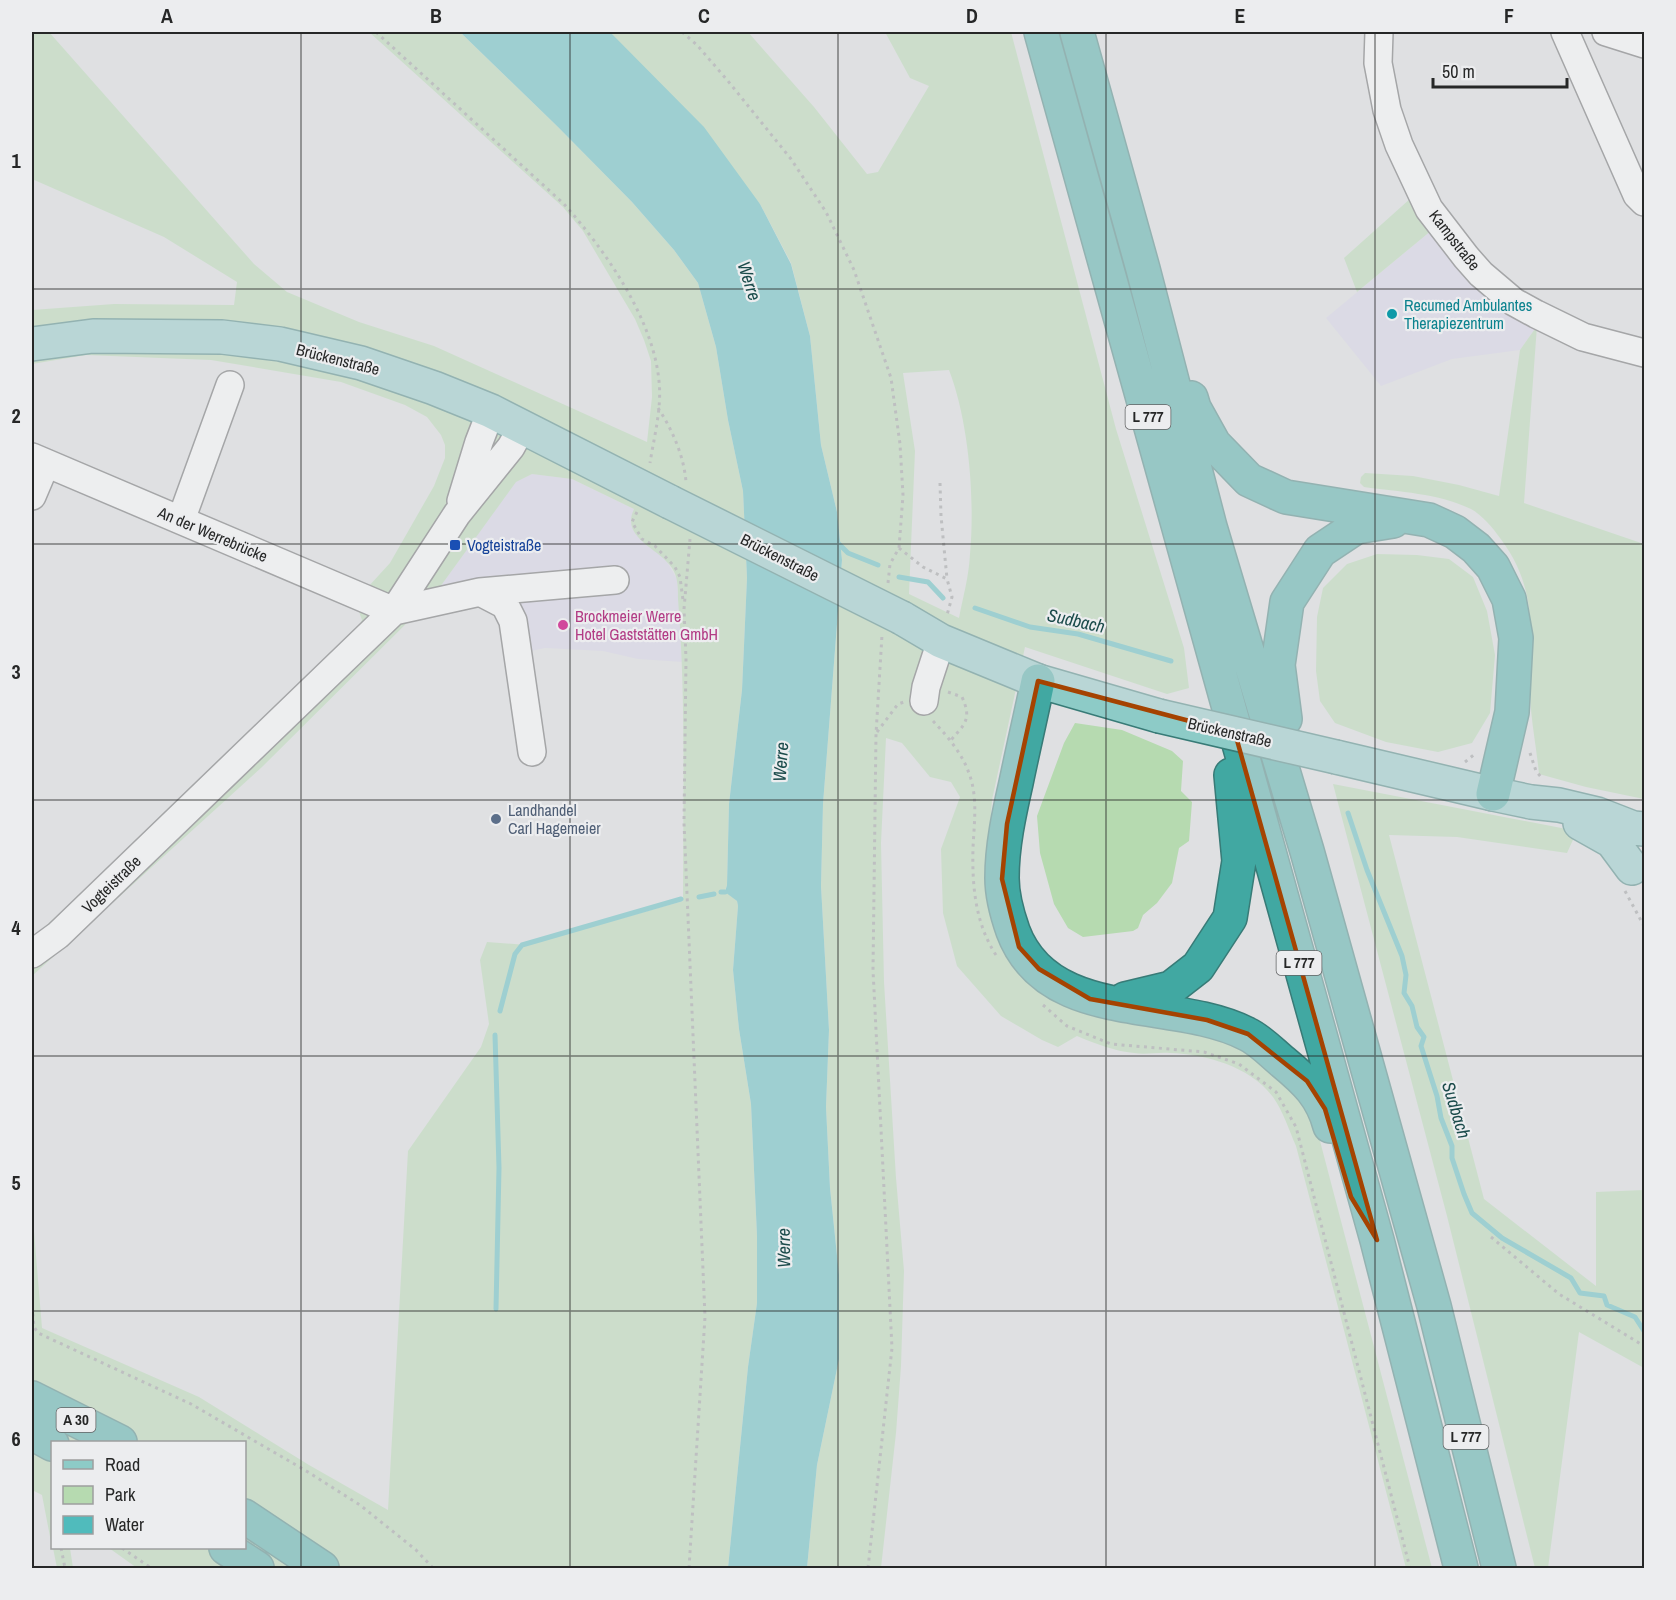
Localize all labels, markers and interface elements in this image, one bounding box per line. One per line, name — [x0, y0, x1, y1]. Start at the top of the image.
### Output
text: A — [161, 2, 173, 29]
text: B — [430, 2, 442, 29]
text: C — [698, 2, 710, 29]
text: D — [966, 2, 978, 29]
text: E — [1235, 2, 1246, 29]
text: F — [1504, 2, 1514, 29]
scale bar — [1433, 51, 1566, 89]
text: 50 m — [1442, 59, 1475, 84]
text: 1 — [11, 147, 21, 174]
street label: Kampstraße — [1424, 205, 1486, 275]
water label: Werre — [731, 258, 768, 304]
place label: Recumed Ambulantes Therapiezentrum — [1404, 294, 1532, 334]
marker: Recumed Ambulantes Therapiezentrum — [1385, 307, 1399, 321]
street label: Brückenstraße — [294, 338, 382, 380]
text: 2 — [11, 402, 21, 429]
road number: L 777 — [1126, 405, 1170, 429]
street label: An der Werrebrücke — [154, 501, 271, 567]
street label: Brückenstraße — [737, 528, 823, 586]
place label: Vogteistraße — [467, 534, 541, 556]
marker: Vogteistraße — [448, 538, 462, 552]
water label: Sudbach — [1045, 602, 1107, 639]
place label: Brockmeier Werre Hotel Gaststätten GmbH — [575, 605, 718, 645]
marker: Brockmeier Werre Hotel Gaststätten GmbH — [556, 618, 570, 632]
text: 3 — [11, 658, 21, 685]
street label: Brückenstraße — [1186, 712, 1274, 752]
water label: Werre — [767, 741, 794, 783]
place label: Landhandel Carl Hagemeier — [508, 799, 601, 839]
marker: Landhandel Carl Hagemeier — [489, 812, 503, 826]
street label: Vogteistraße — [77, 850, 145, 918]
text: 4 — [11, 914, 21, 941]
road number: L 777 — [1276, 951, 1322, 975]
water label: Sudbach — [1436, 1078, 1477, 1141]
text: 5 — [11, 1169, 21, 1196]
water label: Werre — [771, 1228, 796, 1268]
road number: A 30 — [56, 1408, 96, 1432]
text: 6 — [11, 1425, 21, 1452]
road number: L 777 — [1444, 1425, 1488, 1449]
legend — [51, 1441, 246, 1549]
text: Road — [105, 1452, 140, 1477]
text: Park — [105, 1482, 136, 1507]
text: Water — [105, 1512, 144, 1537]

